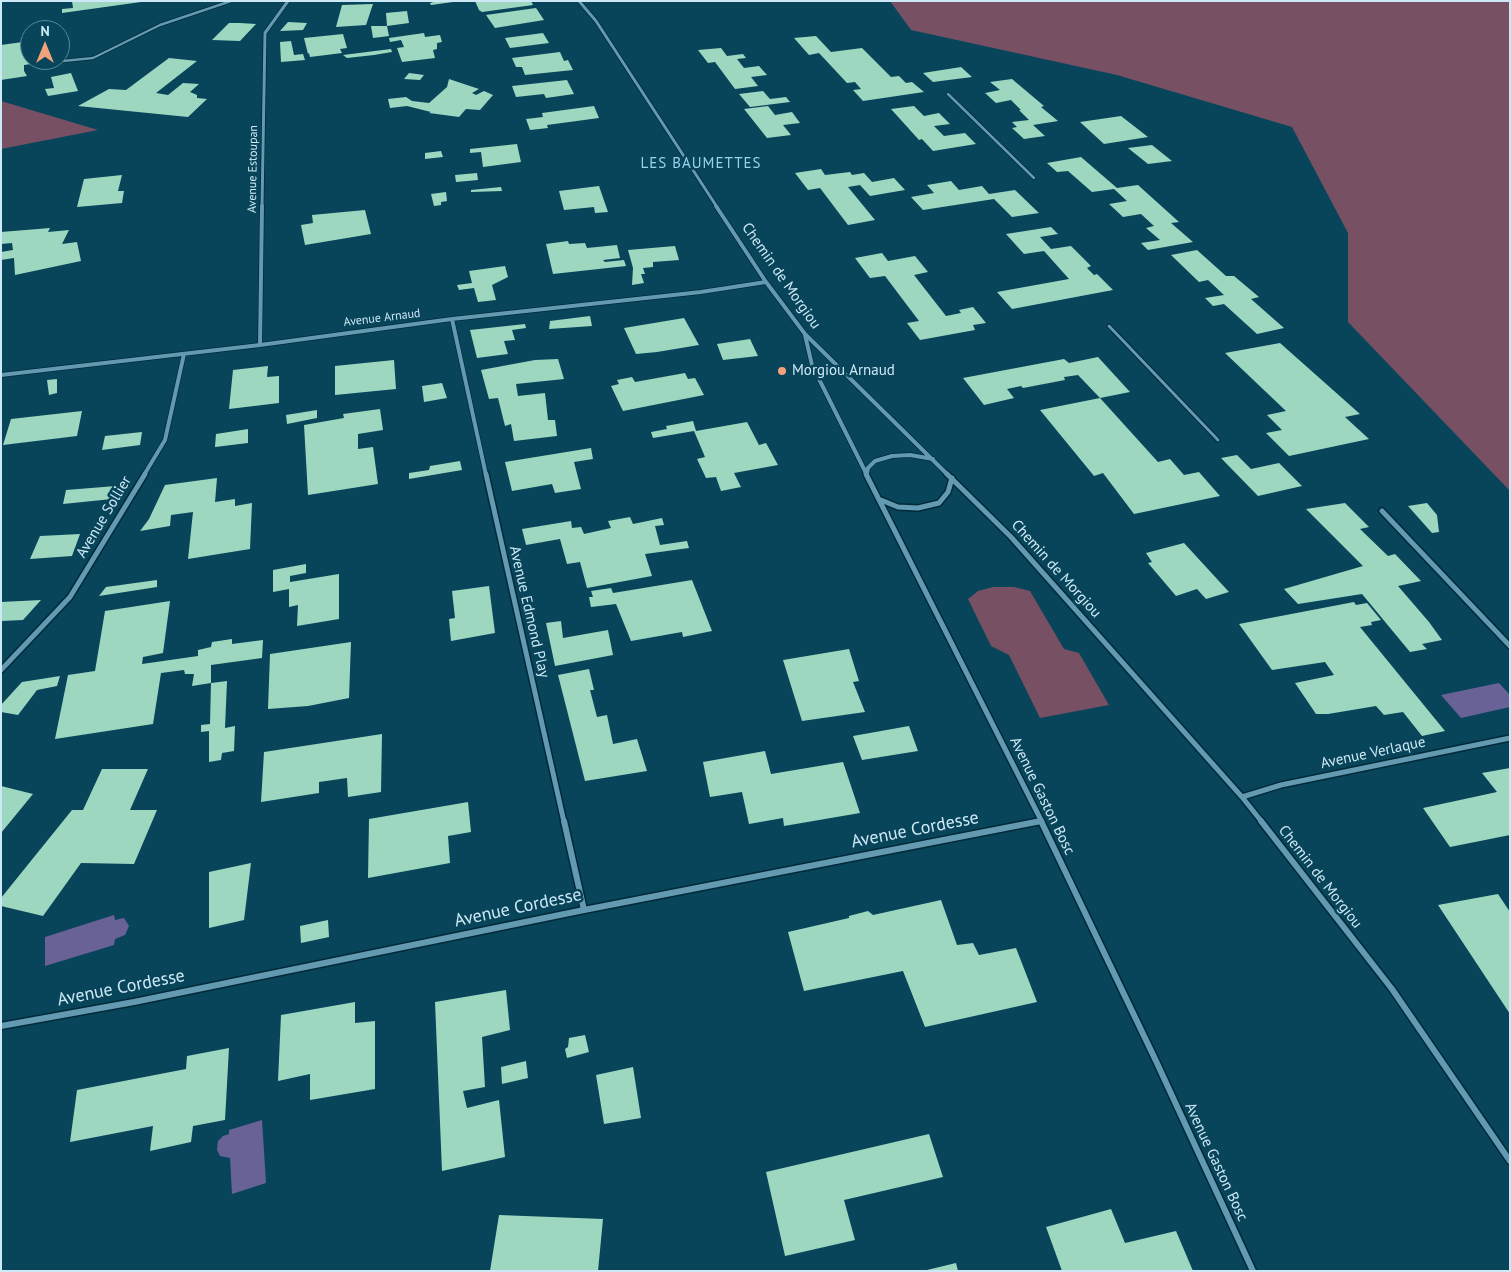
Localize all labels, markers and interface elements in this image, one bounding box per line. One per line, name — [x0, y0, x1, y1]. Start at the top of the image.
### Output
north arrow — [20, 20, 70, 70]
text: N — [40, 22, 50, 40]
street label: Avenue Estoupan — [245, 125, 261, 213]
district label: LES BAUMETTES — [639, 155, 763, 173]
street label: Chemin de Morgiou — [738, 219, 824, 333]
street label: Avenue Arnaud — [343, 306, 421, 330]
place label: Morgiou Arnaud — [792, 362, 895, 380]
marker: Morgiou Arnaud — [776, 365, 788, 377]
street label: Avenue Sollier — [73, 473, 135, 561]
street label: Chemin de Morgiou — [1007, 516, 1105, 622]
street label: Avenue Edmond Play — [505, 544, 553, 680]
street label: Avenue Verlaque — [1319, 733, 1427, 773]
street label: Avenue Gaston Bosc — [1006, 734, 1078, 858]
street label: Avenue Cordesse — [849, 807, 981, 853]
street label: Chemin de Morgiou — [1274, 822, 1366, 932]
street label: Avenue Cordesse — [452, 884, 584, 932]
street label: Avenue Cordesse — [55, 965, 187, 1011]
street label: Avenue Gaston Bosc — [1181, 1100, 1251, 1224]

